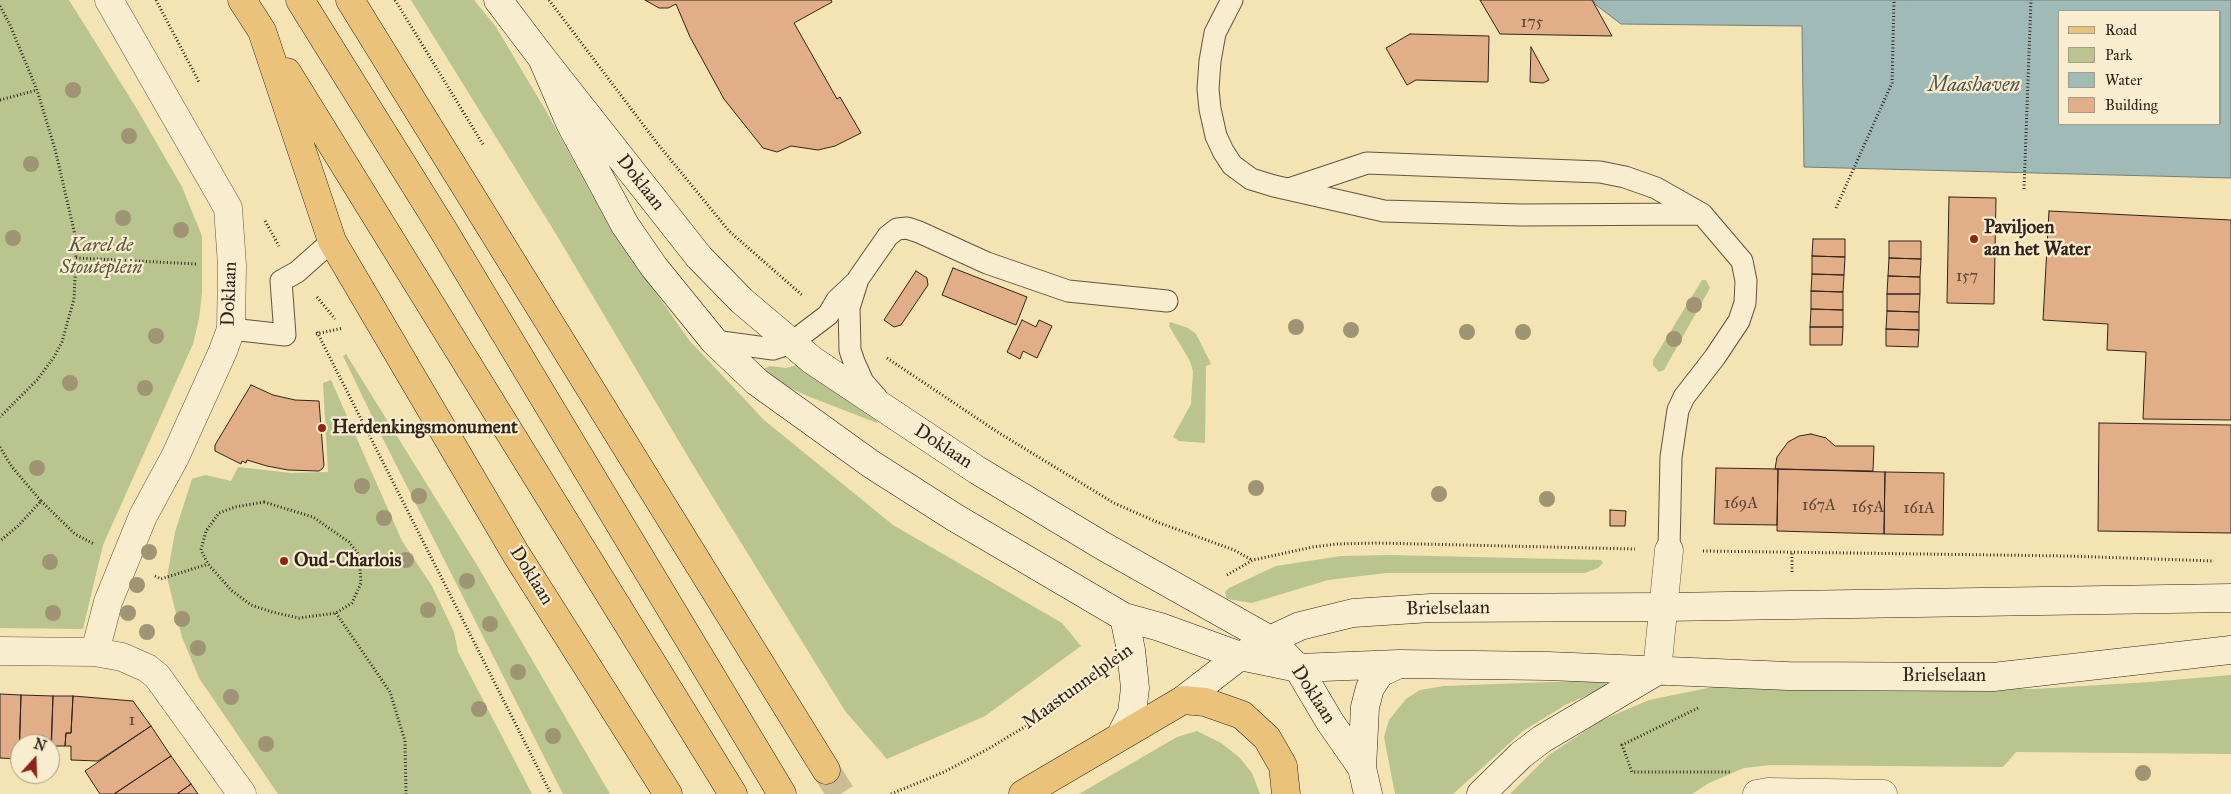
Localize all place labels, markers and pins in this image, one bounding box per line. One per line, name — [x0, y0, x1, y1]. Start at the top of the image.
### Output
place label: Paviljoen aan het Water — [1984, 217, 2091, 261]
marker: Paviljoen aan het Water — [1968, 233, 1980, 245]
place label: Herdenkingsmonument — [332, 417, 518, 439]
marker: Herdenkingsmonument — [316, 422, 328, 434]
place label: Oud-Charlois — [294, 550, 401, 572]
marker: Oud-Charlois — [278, 555, 290, 567]

